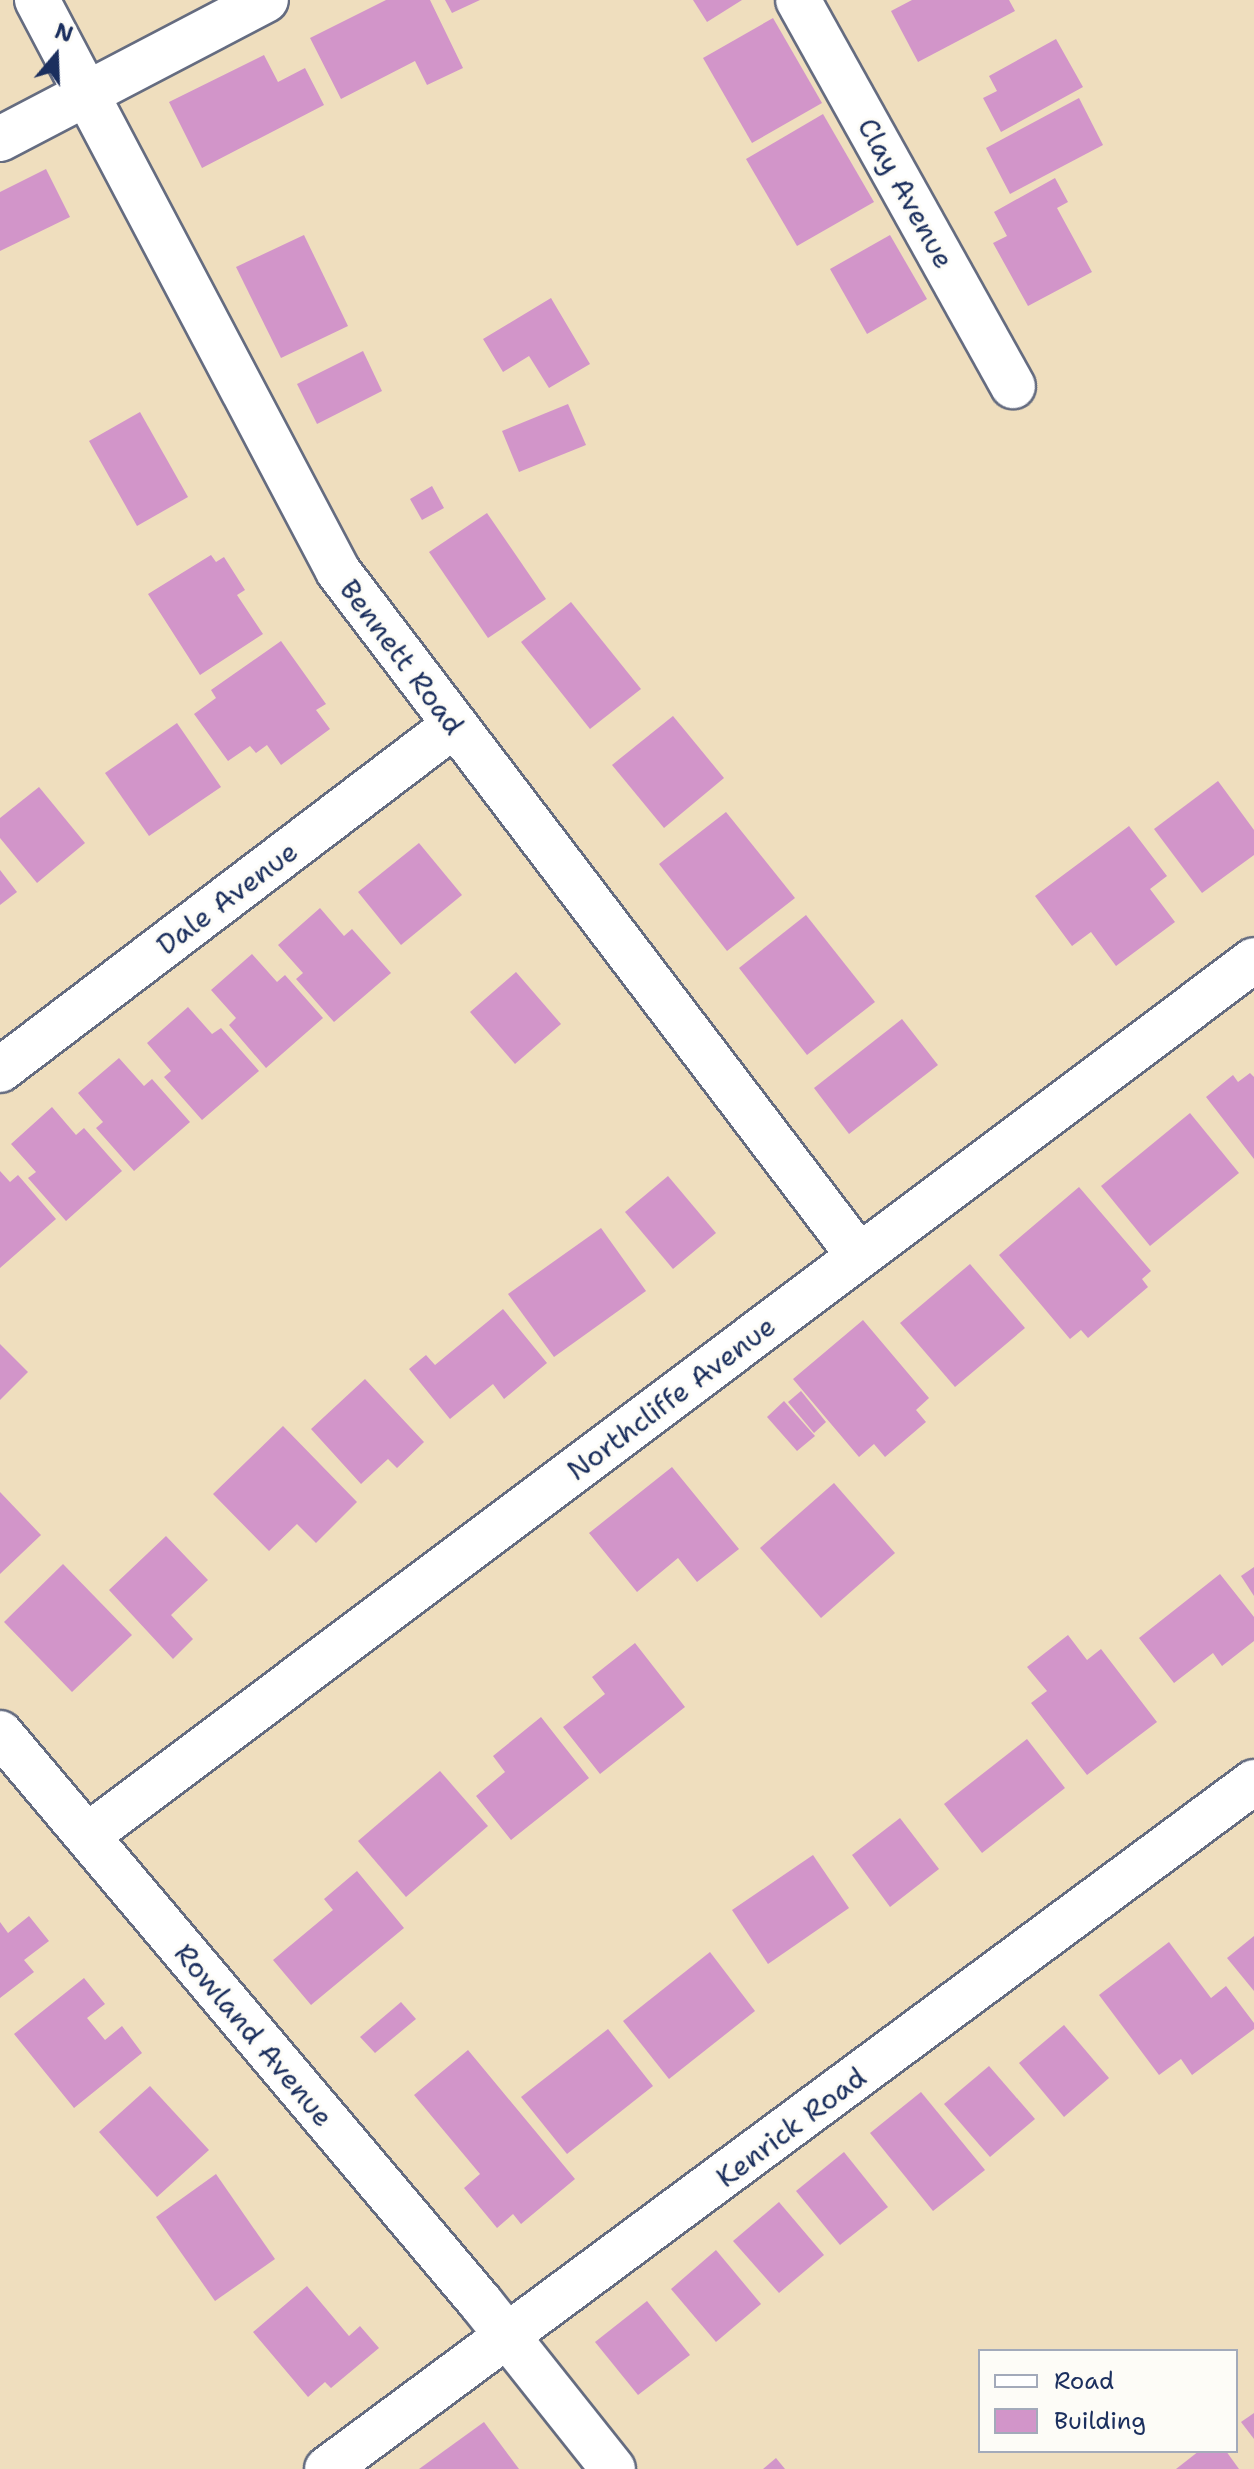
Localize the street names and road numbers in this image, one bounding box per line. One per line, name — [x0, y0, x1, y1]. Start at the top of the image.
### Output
street label: Clay Avenue — [851, 112, 961, 274]
street label: Bennett Road — [333, 573, 471, 741]
street label: Dale Avenue — [150, 834, 304, 962]
street label: Northcliffe Avenue — [560, 1309, 782, 1487]
street label: Rowland Avenue — [168, 1937, 340, 2133]
street label: Kenrick Road — [710, 2060, 872, 2194]

